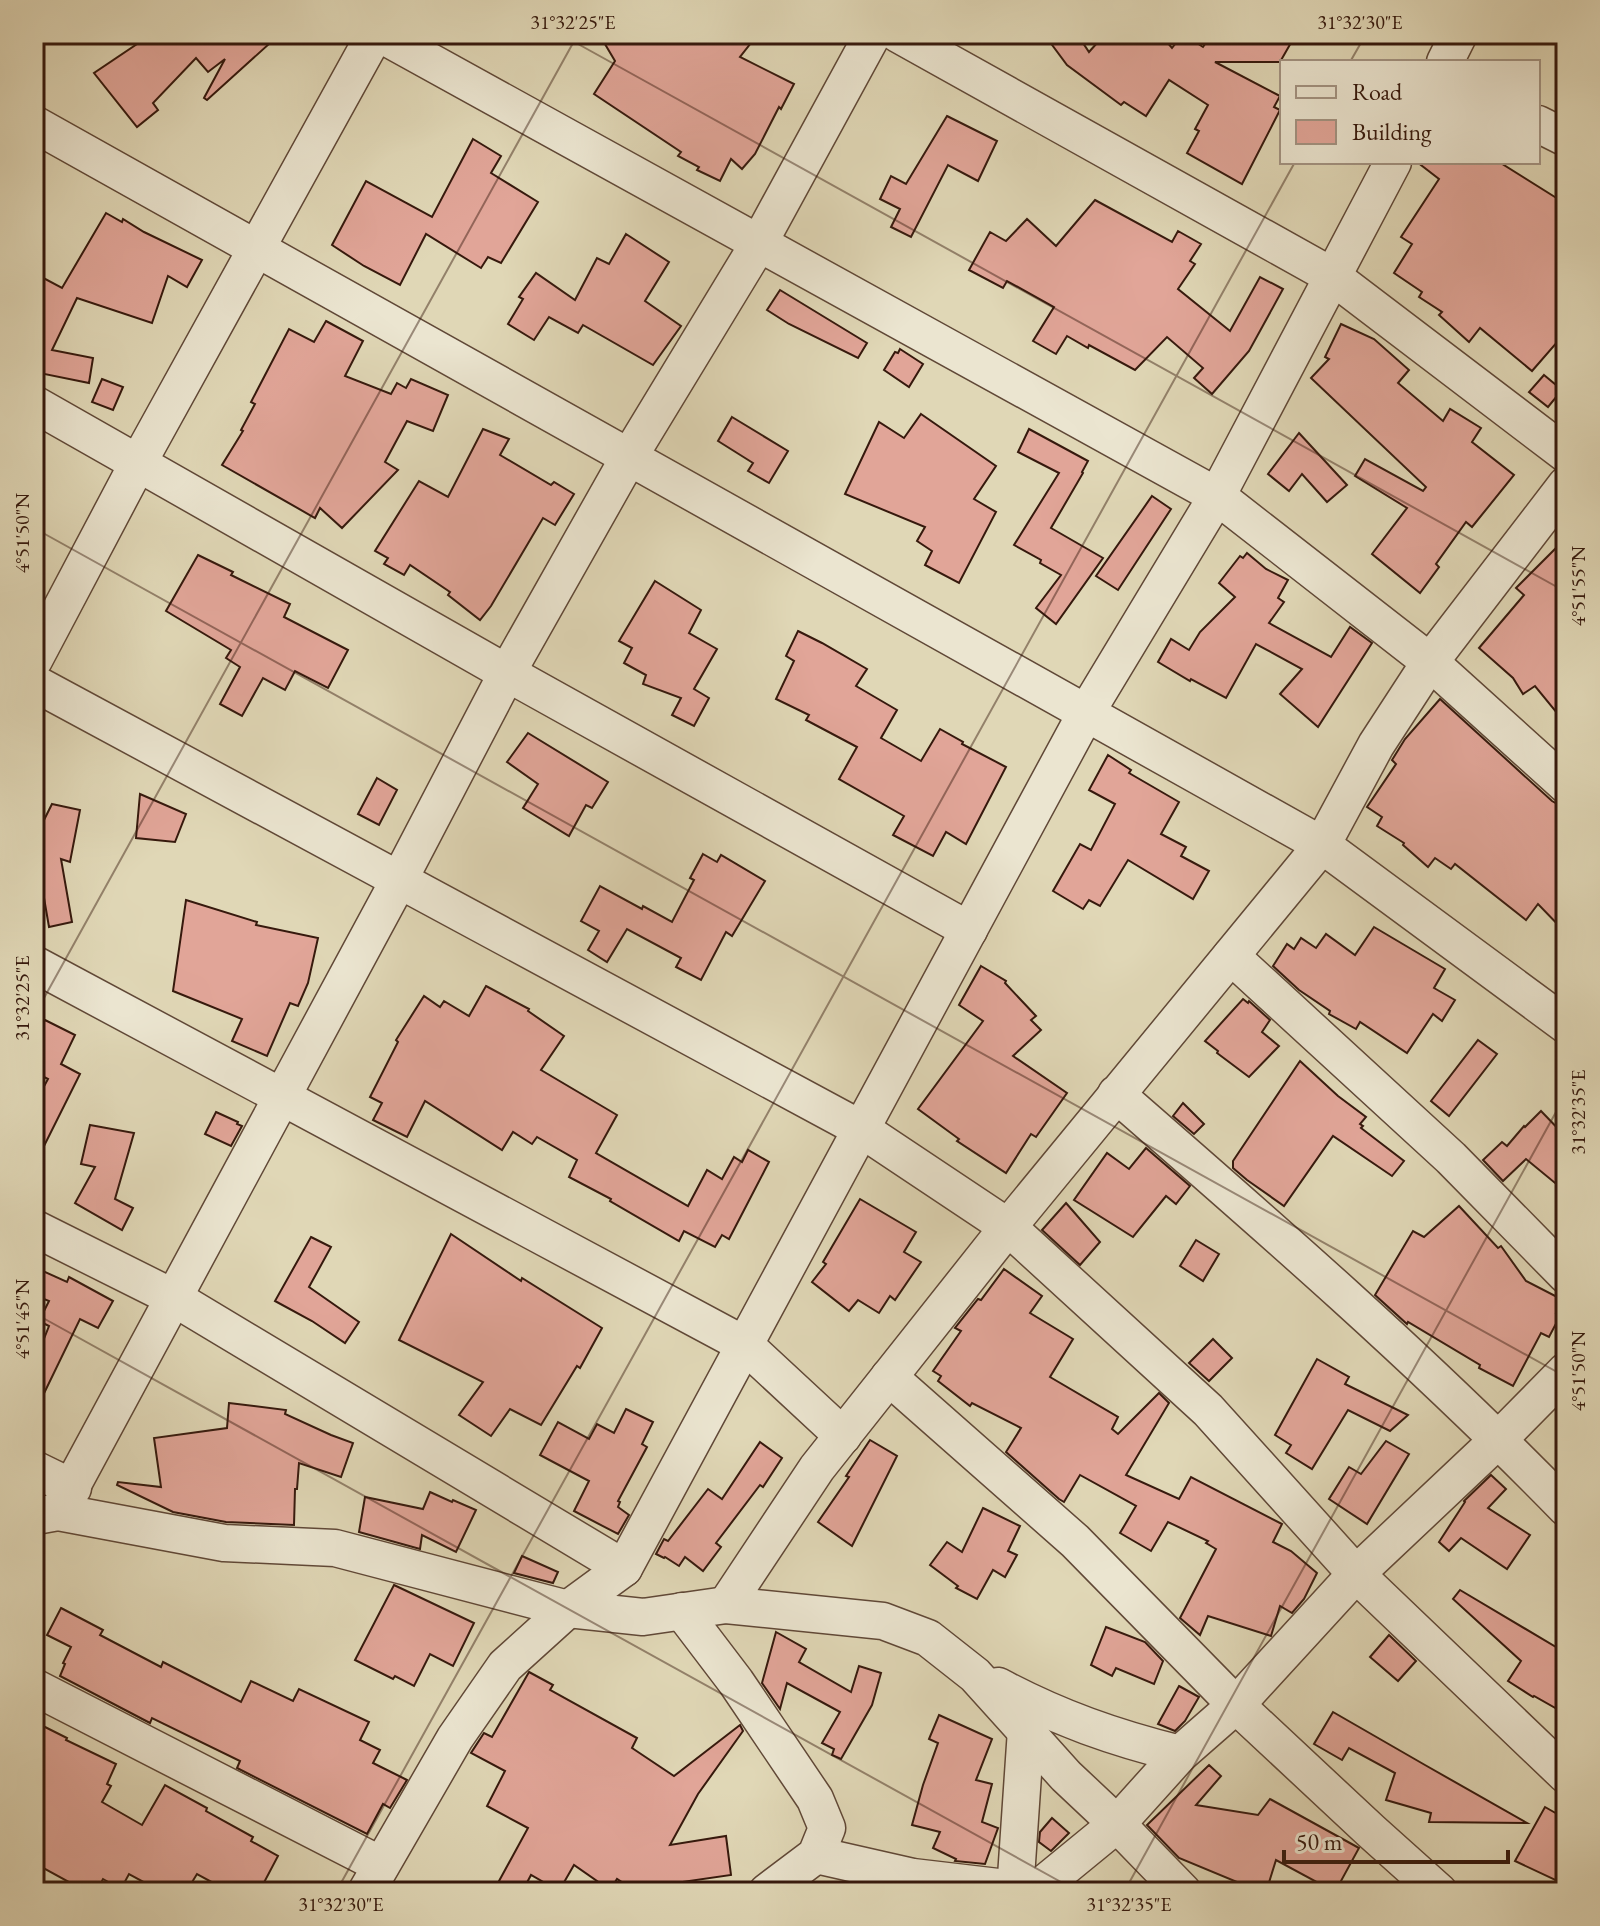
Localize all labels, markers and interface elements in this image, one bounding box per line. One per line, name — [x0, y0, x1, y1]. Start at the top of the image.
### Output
text: 31°32'25"E — [530, 9, 616, 35]
text: 31°32'30"E — [1317, 9, 1403, 35]
legend — [1280, 60, 1540, 164]
text: Road — [1352, 76, 1403, 107]
text: Building — [1352, 116, 1432, 147]
text: 4°51'50"N — [9, 493, 35, 573]
text: 4°51'55"N — [1565, 546, 1591, 626]
text: 31°32'25"E — [9, 955, 35, 1041]
text: 31°32'35"E — [1565, 1069, 1591, 1155]
text: 4°51'45"N — [9, 1279, 35, 1359]
text: 4°51'50"N — [1565, 1331, 1591, 1411]
scale bar — [1284, 1814, 1508, 1864]
text: 50 m — [1296, 1826, 1343, 1857]
text: 31°32'30"E — [298, 1891, 384, 1917]
text: 31°32'35"E — [1086, 1891, 1172, 1917]

